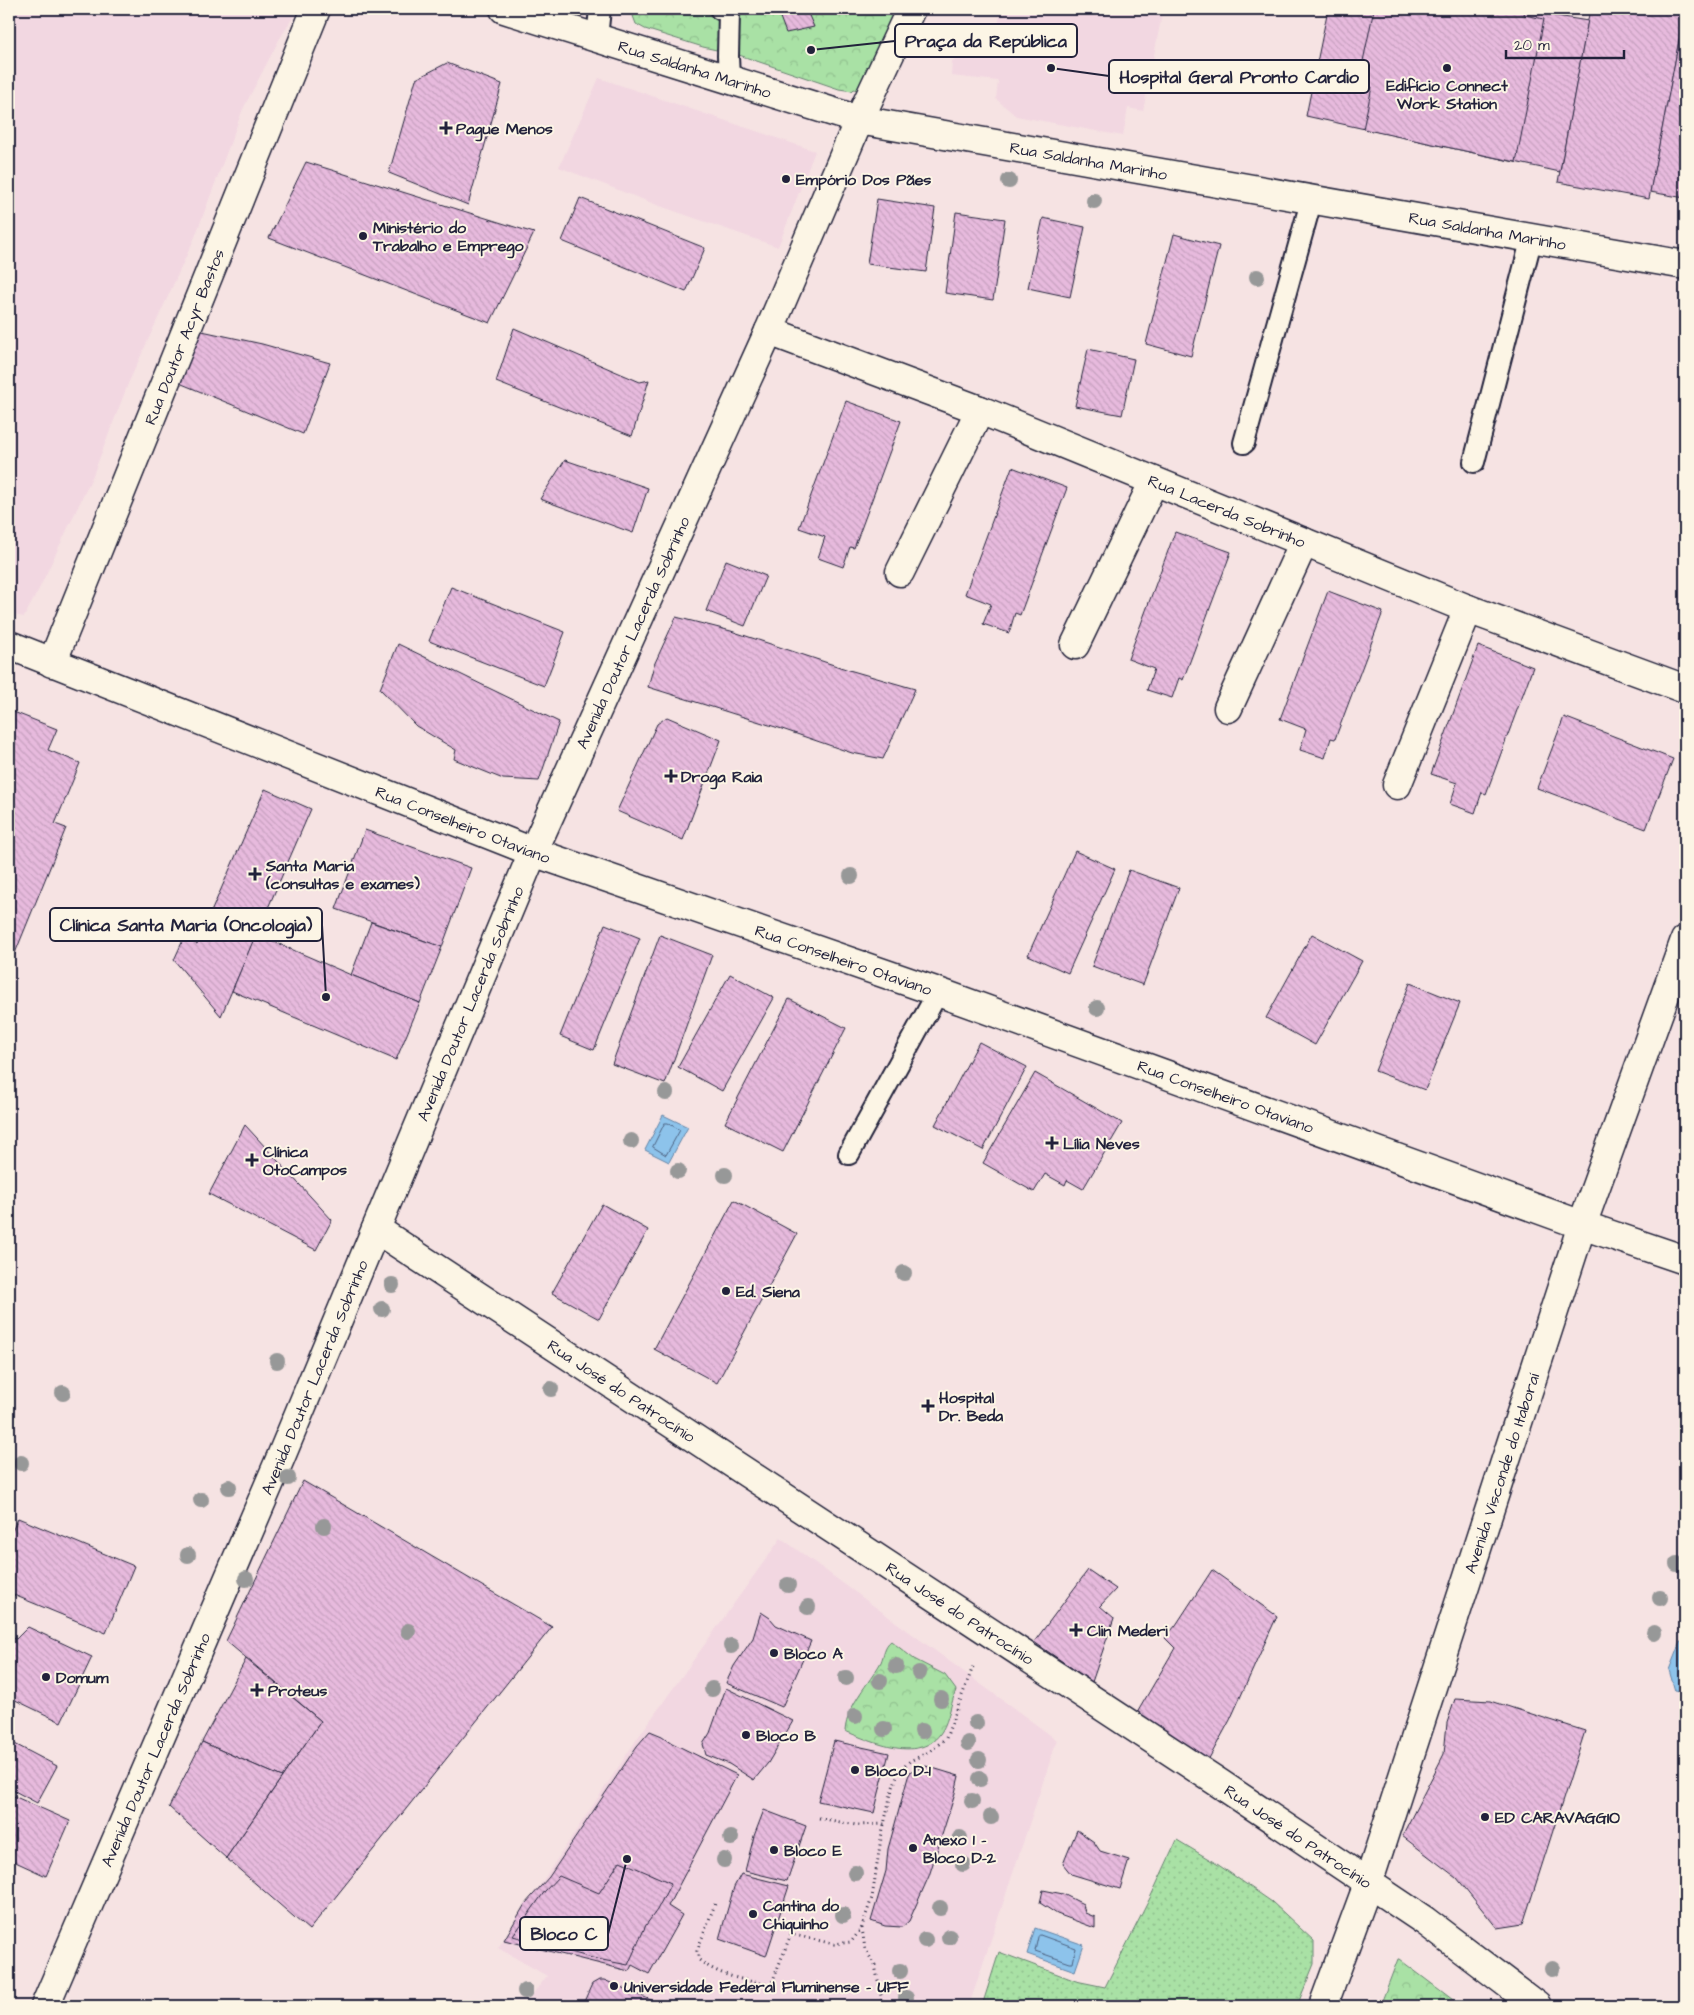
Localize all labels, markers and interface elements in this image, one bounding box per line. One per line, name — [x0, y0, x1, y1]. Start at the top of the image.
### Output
callout: Praça da República — [895, 24, 1077, 57]
scale bar — [1506, 28, 1624, 60]
text: Praça da República — [905, 29, 1068, 54]
street label: Rua Saldanha Marinho — [615, 35, 774, 104]
text: 20 m — [1514, 35, 1550, 56]
callout: Hospital Geral Pronto Cardio — [1109, 60, 1369, 93]
marker: Edifício Connect Work Station — [1441, 62, 1453, 74]
text: Hospital Geral Pronto Cardio — [1119, 65, 1360, 90]
place label: Edifício Connect Work Station — [1386, 75, 1508, 115]
place label: Pague Menos — [456, 118, 553, 142]
marker: Pague Menos — [440, 122, 452, 134]
street label: Rua Saldanha Marinho — [1008, 137, 1169, 186]
place label: Empório Dos Pães — [796, 169, 931, 191]
marker: Empório Dos Pães — [780, 173, 792, 185]
street label: Rua Saldanha Marinho — [1407, 207, 1568, 256]
place label: Ministério do Trabalho e Emprego — [372, 217, 525, 259]
marker: Ministério do Trabalho e Emprego — [357, 230, 369, 242]
street label: Rua Doutor Acyr Bastos — [139, 246, 230, 428]
street label: Rua Lacerda Sobrinho — [1145, 470, 1309, 554]
street label: Avenida Doutor Lacerda Sobrinho — [571, 513, 696, 752]
place label: Droga Raia — [681, 766, 763, 790]
marker: Droga Raia — [665, 770, 677, 782]
street label: Rua Conselheiro Otaviano — [372, 781, 553, 869]
place label: Santa Maria (consultas e exames) — [265, 855, 420, 895]
marker: Santa Maria (consultas e exames) — [248, 867, 262, 881]
street label: Avenida Doutor Lacerda Sobrinho — [412, 883, 530, 1125]
callout: Clínica Santa Maria (Oncologia) — [50, 908, 322, 941]
text: Clínica Santa Maria (Oncologia) — [60, 913, 313, 939]
street label: Rua Conselheiro Otaviano — [752, 920, 935, 1001]
street label: Rua Conselheiro Otaviano — [1134, 1055, 1317, 1139]
place label: Lília Neves — [1063, 1133, 1140, 1155]
marker: Lília Neves — [1045, 1136, 1059, 1150]
place label: Clínica OtoCampos — [263, 1141, 347, 1181]
marker: Clínica OtoCampos — [245, 1153, 259, 1167]
street label: Avenida Doutor Lacerda Sobrinho — [256, 1257, 374, 1498]
place label: Ed. Siena — [736, 1281, 801, 1303]
marker: Ed. Siena — [720, 1285, 732, 1297]
street label: Rua José do Patrocínio — [543, 1335, 699, 1448]
street label: Avenida Visconde do Itaboraí — [1460, 1370, 1545, 1576]
place label: Hospital Dr. Beda — [939, 1387, 1004, 1427]
marker: Hospital Dr. Beda — [921, 1399, 935, 1413]
street label: Rua José do Patrocínio — [881, 1557, 1038, 1670]
place label: Clin Mederi — [1087, 1620, 1168, 1642]
marker: Clin Mederi — [1069, 1623, 1083, 1637]
street label: Avenida Doutor Lacerda Sobrinho — [96, 1630, 216, 1870]
place label: Bloco A — [784, 1643, 843, 1665]
marker: Bloco A — [768, 1647, 780, 1659]
place label: Domum — [56, 1667, 109, 1689]
marker: Domum — [40, 1671, 52, 1683]
place label: Proteus — [268, 1680, 327, 1702]
marker: Proteus — [250, 1683, 264, 1697]
place label: Bloco B — [756, 1725, 816, 1747]
marker: Bloco B — [740, 1729, 752, 1741]
place label: Bloco D-1 — [865, 1760, 932, 1782]
marker: Bloco D-1 — [849, 1764, 861, 1776]
street label: Rua José do Patrocínio — [1220, 1780, 1376, 1894]
place label: ED CARAVAGGIO — [1495, 1807, 1620, 1829]
marker: ED CARAVAGGIO — [1479, 1811, 1491, 1823]
place label: Anexo 1 - Bloco D-2 — [923, 1829, 997, 1869]
place label: Bloco E — [784, 1840, 842, 1862]
marker: Anexo 1 - Bloco D-2 — [907, 1842, 919, 1854]
marker: Bloco E — [768, 1844, 780, 1856]
place label: Cantina do Chiquinho — [763, 1895, 840, 1935]
marker: Cantina do Chiquinho — [747, 1908, 759, 1920]
callout: Bloco C — [520, 1917, 608, 1950]
text: Bloco C — [530, 1922, 598, 1947]
place label: Universidade Federal Fluminense - UFF — [624, 1976, 910, 1998]
marker: Universidade Federal Fluminense - UFF — [608, 1980, 620, 1992]

